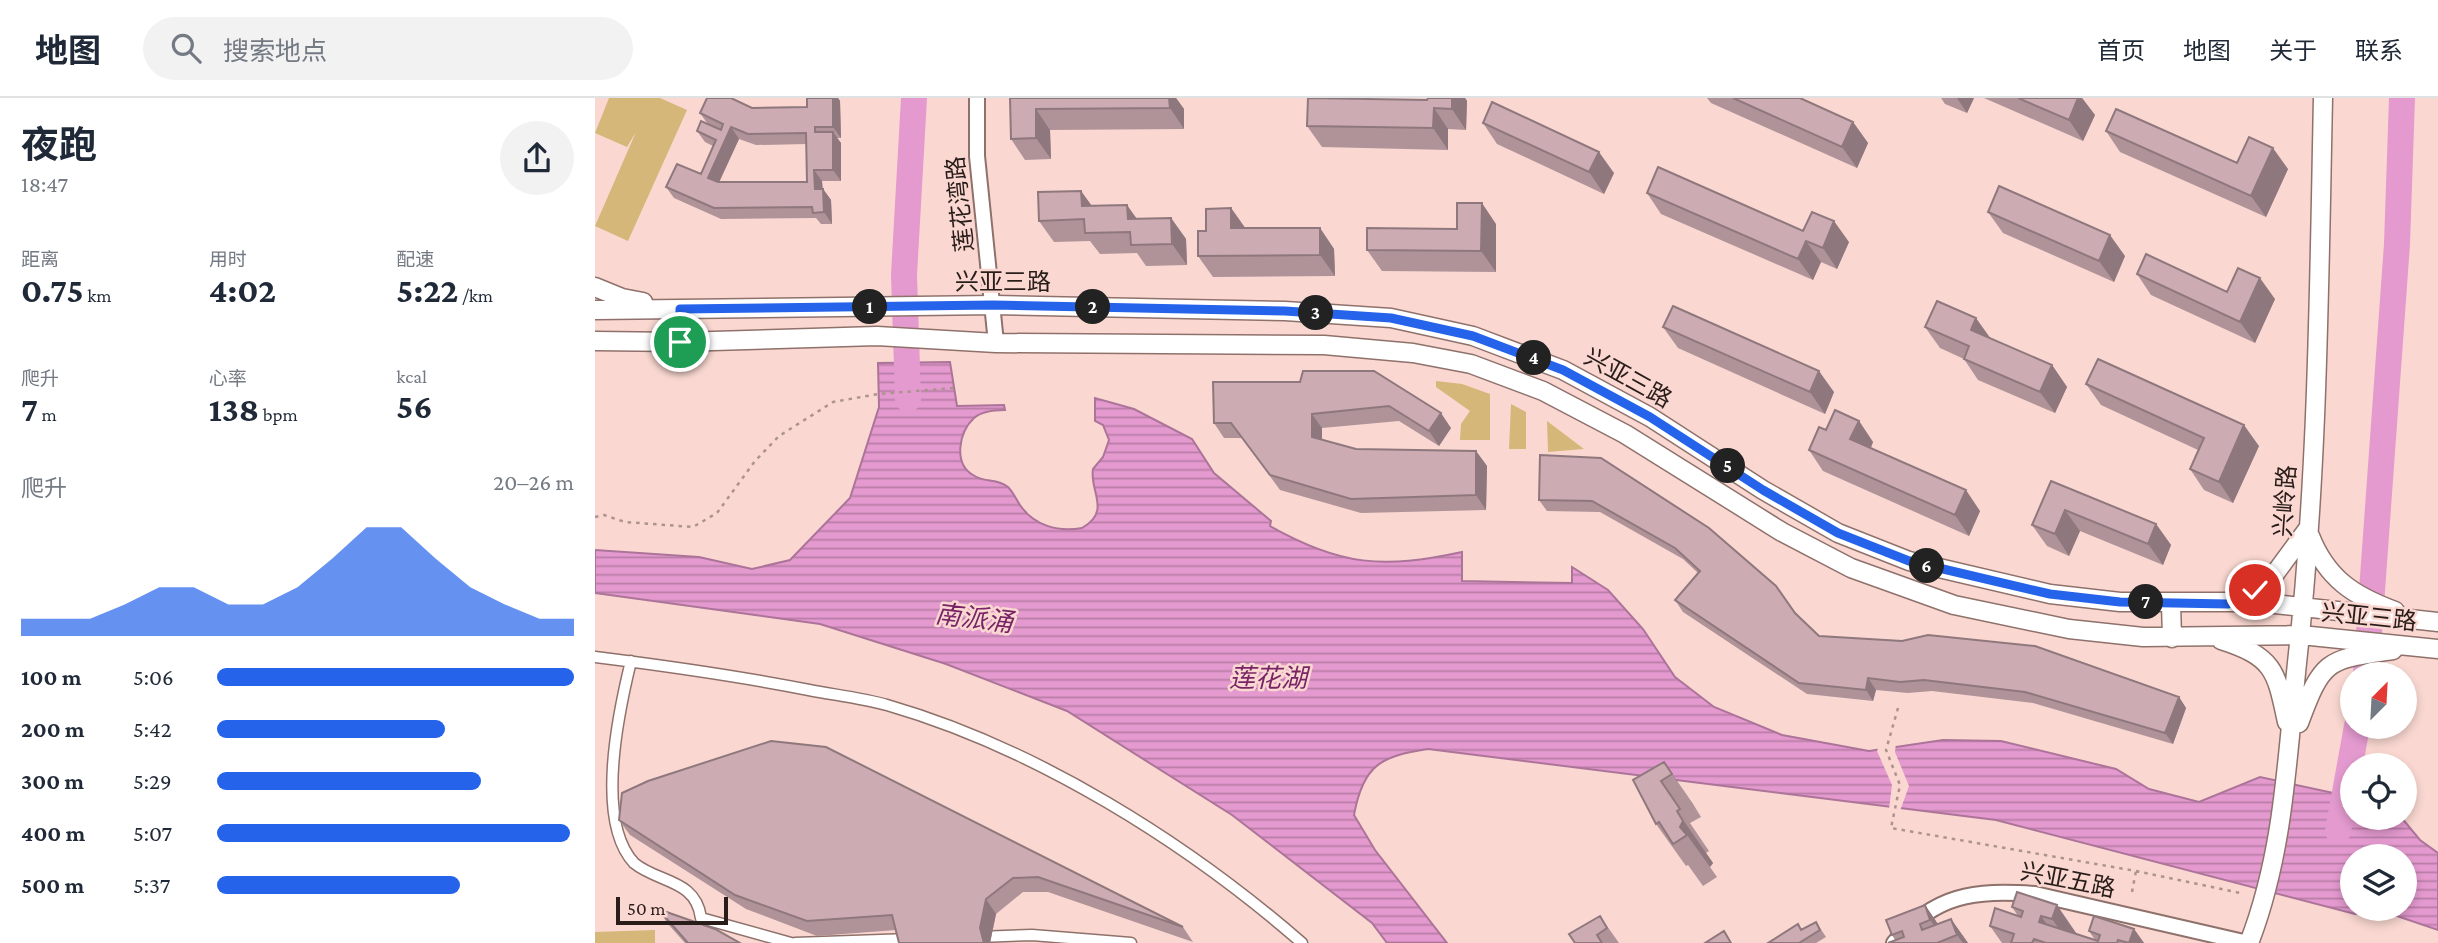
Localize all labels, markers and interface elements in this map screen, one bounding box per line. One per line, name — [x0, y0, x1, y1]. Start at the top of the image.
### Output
search box — [143, 17, 633, 80]
icon: search — [167, 29, 205, 67]
text: 地图 — [35, 32, 101, 69]
text: 搜索地点 — [223, 37, 327, 66]
text: 首页 — [2097, 37, 2145, 64]
text: 地图 — [2183, 37, 2231, 64]
text: 关于 — [2269, 37, 2317, 64]
text: 联系 — [2355, 37, 2403, 64]
button: share — [500, 121, 574, 195]
text: 夜跑 — [21, 124, 97, 166]
street label: 莲花湾路 — [941, 155, 978, 253]
text: 18:47 — [21, 171, 68, 197]
text: 距离 — [21, 249, 59, 270]
text: 用时 — [209, 249, 247, 270]
text: 配速 — [396, 249, 434, 270]
street label: 兴亚三路 — [955, 268, 1051, 295]
text: 0.75 — [21, 271, 84, 310]
text: 4:02 — [209, 271, 276, 310]
text: 5:22 — [396, 271, 458, 310]
text: km — [84, 285, 112, 306]
text: /km — [458, 285, 493, 306]
pin: 1 — [853, 290, 887, 325]
pin: 2 — [1075, 290, 1111, 325]
text: 1 — [866, 296, 873, 317]
text: 2 — [1088, 296, 1097, 317]
pin: 3 — [1299, 296, 1333, 330]
text: 3 — [1311, 302, 1320, 323]
pin — [650, 312, 710, 372]
icon: arrive — [661, 323, 699, 361]
pin: 4 — [1517, 341, 1551, 376]
street label: 兴亚三路 — [1580, 342, 1677, 413]
text: 4 — [1528, 347, 1539, 368]
text: kcal — [396, 366, 427, 387]
text: 爬升 — [21, 368, 59, 389]
text: 心率 — [209, 368, 247, 389]
text: 56 — [396, 387, 433, 426]
text: 7 — [21, 390, 38, 429]
text: 138 — [209, 390, 259, 429]
text: m — [38, 404, 57, 425]
text: bpm — [259, 404, 298, 425]
pin: 5 — [1711, 448, 1745, 484]
text: 5 — [1723, 455, 1732, 476]
street label: 兴岭路 — [2269, 464, 2300, 538]
text: 20–26 m — [493, 469, 574, 495]
text: 爬升 — [21, 475, 67, 501]
pin: 6 — [1909, 548, 1945, 584]
text: 6 — [1921, 555, 1932, 576]
pin — [2225, 560, 2285, 620]
icon: check — [2236, 571, 2274, 609]
pin: 7 — [2129, 584, 2163, 620]
text: 7 — [2141, 591, 2150, 612]
street label: 兴亚三路 — [2320, 598, 2418, 635]
water label: 南派涌 — [933, 599, 1017, 638]
north arrow — [2340, 662, 2417, 738]
map controls — [2340, 662, 2417, 921]
text: 100 m — [21, 664, 81, 690]
text: 5:06 — [133, 664, 174, 690]
water label: 莲花湖 — [1229, 664, 1311, 693]
text: 200 m — [21, 716, 85, 742]
text: 5:42 — [133, 716, 172, 742]
button: locate — [2340, 753, 2417, 830]
text: 300 m — [21, 768, 84, 794]
text: 5:29 — [133, 768, 172, 794]
text: 400 m — [21, 820, 85, 846]
text: 5:07 — [133, 820, 172, 846]
button: layers — [2340, 844, 2417, 921]
street label: 兴亚五路 — [2018, 857, 2118, 902]
text: 500 m — [21, 872, 84, 898]
text: 5:37 — [133, 872, 170, 898]
scale bar — [616, 894, 728, 926]
text: 50 m — [627, 898, 666, 919]

